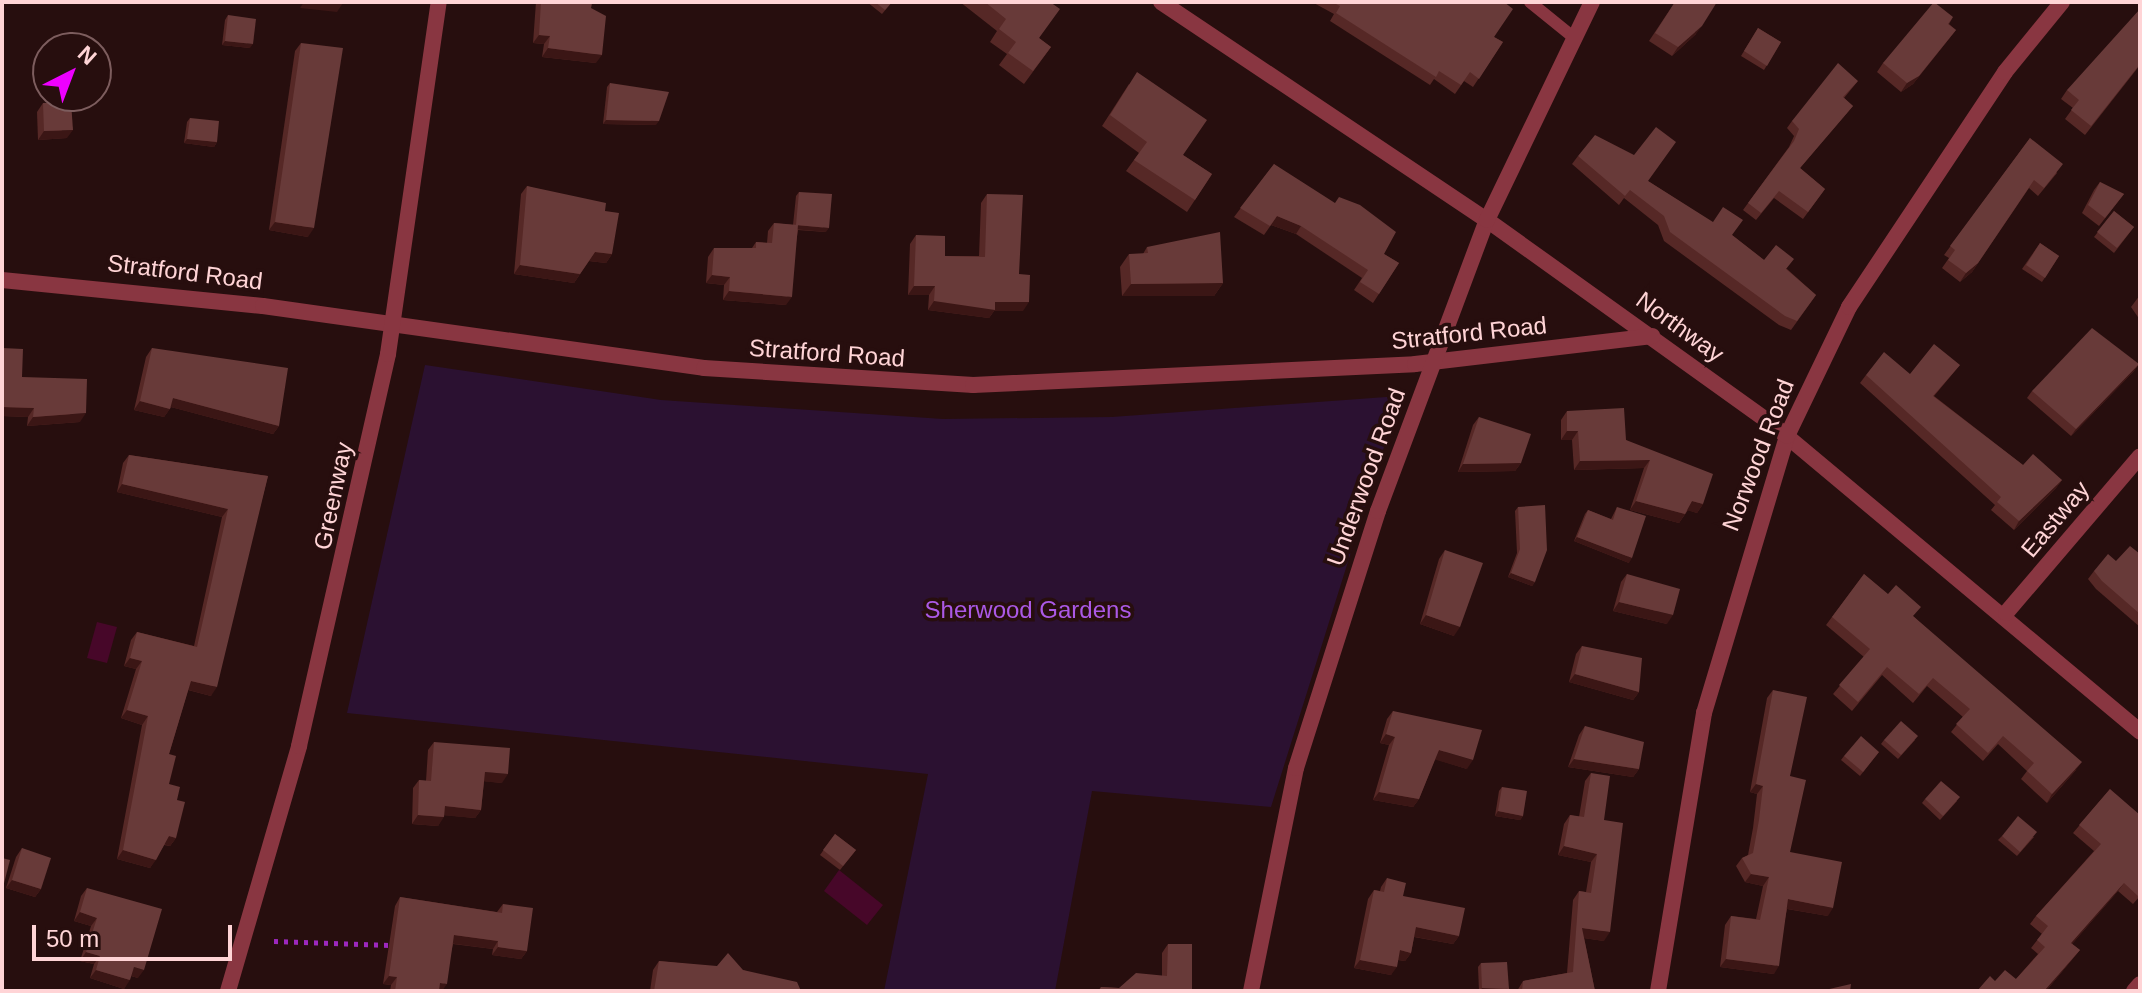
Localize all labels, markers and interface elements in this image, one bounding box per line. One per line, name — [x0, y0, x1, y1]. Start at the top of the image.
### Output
north arrow — [32, 32, 112, 112]
text: N — [73, 41, 101, 70]
street label: Stratford Road — [106, 248, 264, 296]
street label: Northway — [1631, 286, 1729, 368]
street label: Stratford Road — [1390, 311, 1548, 355]
street label: Stratford Road — [748, 333, 906, 373]
street label: Norwood Road — [1716, 375, 1800, 535]
street label: Underwood Road — [1321, 384, 1411, 570]
street label: Greenway — [308, 440, 358, 552]
street label: Eastway — [2015, 475, 2095, 563]
park label: Sherwood Gardens — [925, 596, 1131, 624]
scale bar — [36, 909, 236, 959]
text: 50 m — [46, 925, 99, 952]

